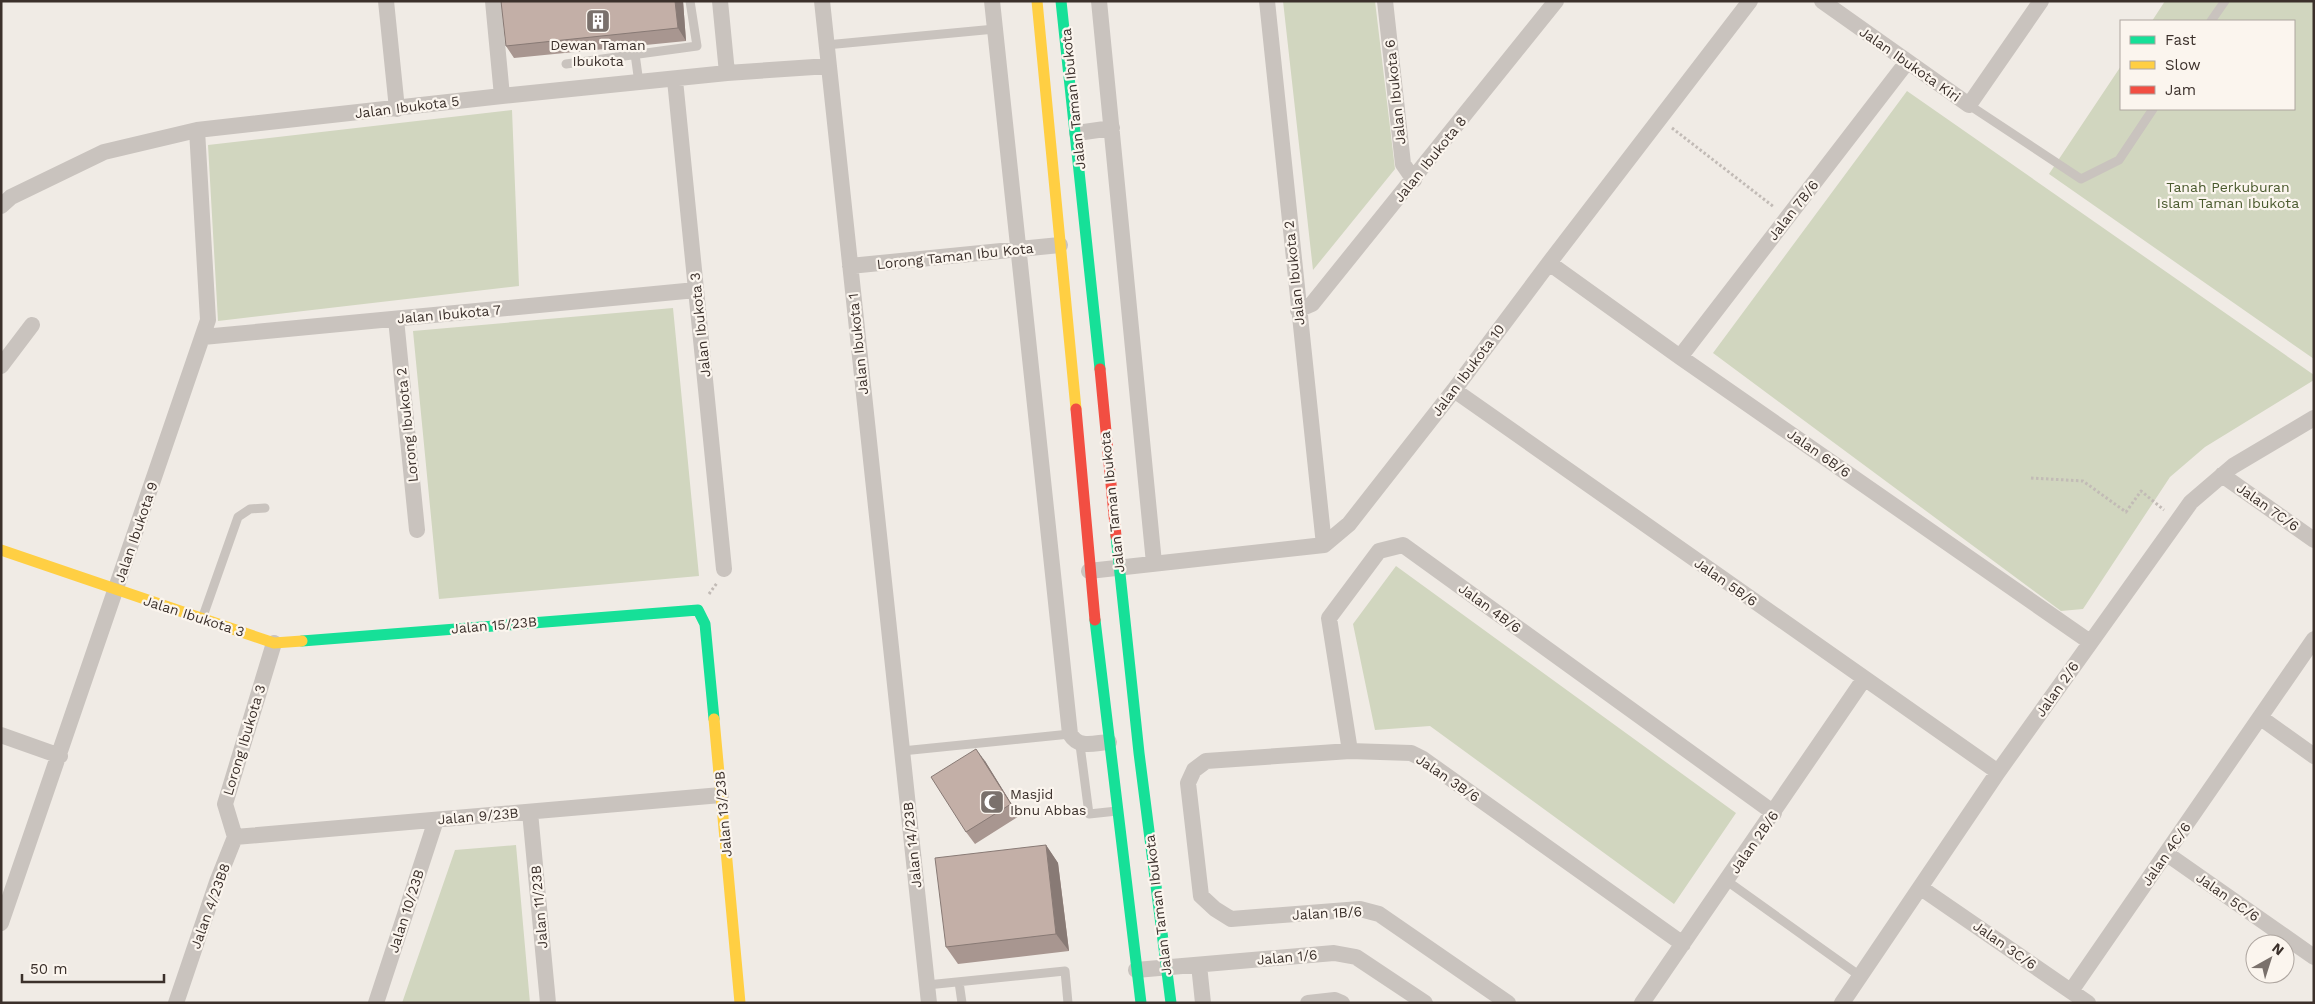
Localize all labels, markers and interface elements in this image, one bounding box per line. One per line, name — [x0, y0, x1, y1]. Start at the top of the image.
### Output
building icon: Dewan Taman Ibukota — [585, 8, 611, 34]
legend — [2120, 20, 2295, 110]
street label: Jalan Ibukota Kiri — [1857, 23, 1963, 105]
street label: Jalan Taman Ibukota — [1058, 28, 1088, 170]
text: Fast — [2165, 31, 2197, 49]
place label: Dewan Taman Ibukota — [550, 37, 646, 69]
street label: Jalan Ibukota 6 — [1382, 39, 1408, 145]
text: Slow — [2165, 56, 2201, 74]
text: Jam — [2165, 81, 2196, 99]
street label: Jalan Ibukota 5 — [354, 93, 460, 121]
street label: Jalan Ibukota 8 — [1391, 113, 1469, 205]
street label: Jalan 7B/6 — [1765, 177, 1821, 243]
park label: Tanah Perkuburan Islam Taman Ibukota — [2157, 179, 2299, 211]
street label: Jalan Ibukota 2 — [1281, 220, 1307, 326]
street label: Lorong Taman Ibu Kota — [876, 240, 1034, 272]
street label: Jalan Ibukota 3 — [687, 272, 713, 378]
street label: Jalan Ibukota 1 — [845, 292, 871, 396]
street label: Jalan Ibukota 7 — [396, 301, 502, 327]
street label: Jalan Ibukota 10 — [1428, 321, 1508, 419]
street label: Lorong Ibukota 2 — [393, 367, 421, 483]
street label: Jalan 6B/6 — [1784, 425, 1854, 481]
street label: Jalan Taman Ibukota — [1097, 431, 1127, 573]
street label: Jalan Ibukota 9 — [111, 479, 161, 585]
street label: Jalan 7C/6 — [2234, 480, 2302, 534]
street label: Jalan 5B/6 — [1692, 555, 1760, 609]
street label: Jalan 4B/6 — [1456, 580, 1524, 636]
street label: Jalan Ibukota 3 — [142, 592, 246, 640]
street label: Jalan 15/23B — [450, 613, 538, 637]
street label: Jalan 2/6 — [2032, 658, 2082, 720]
street label: Lorong Ibukota 3 — [220, 683, 268, 797]
street label: Jalan 3B/6 — [1413, 751, 1483, 805]
street label: Jalan 13/23B — [711, 770, 735, 858]
place label: Masjid Ibnu Abbas — [1010, 786, 1086, 818]
mosque icon: Masjid Ibnu Abbas — [979, 789, 1005, 815]
street label: Jalan 14/23B — [900, 801, 924, 889]
street label: Jalan 9/23B — [437, 804, 519, 828]
street label: Jalan 2B/6 — [1727, 808, 1781, 876]
street label: Jalan 4C/6 — [2138, 819, 2194, 889]
street label: Jalan Taman Ibukota — [1141, 834, 1175, 976]
street label: Jalan 4/23B8 — [187, 861, 233, 951]
street label: Jalan 11/23B — [527, 865, 551, 949]
street label: Jalan 10/23B — [385, 867, 427, 955]
street label: Jalan 5C/6 — [2193, 869, 2263, 925]
street label: Jalan 1B/6 — [1292, 903, 1362, 923]
street label: Jalan 3C/6 — [1970, 917, 2040, 973]
north arrow — [2245, 934, 2295, 984]
text: N — [2269, 939, 2287, 958]
street label: Jalan 1/6 — [1256, 946, 1318, 968]
scale bar — [22, 952, 165, 984]
text: 50 m — [30, 960, 67, 978]

